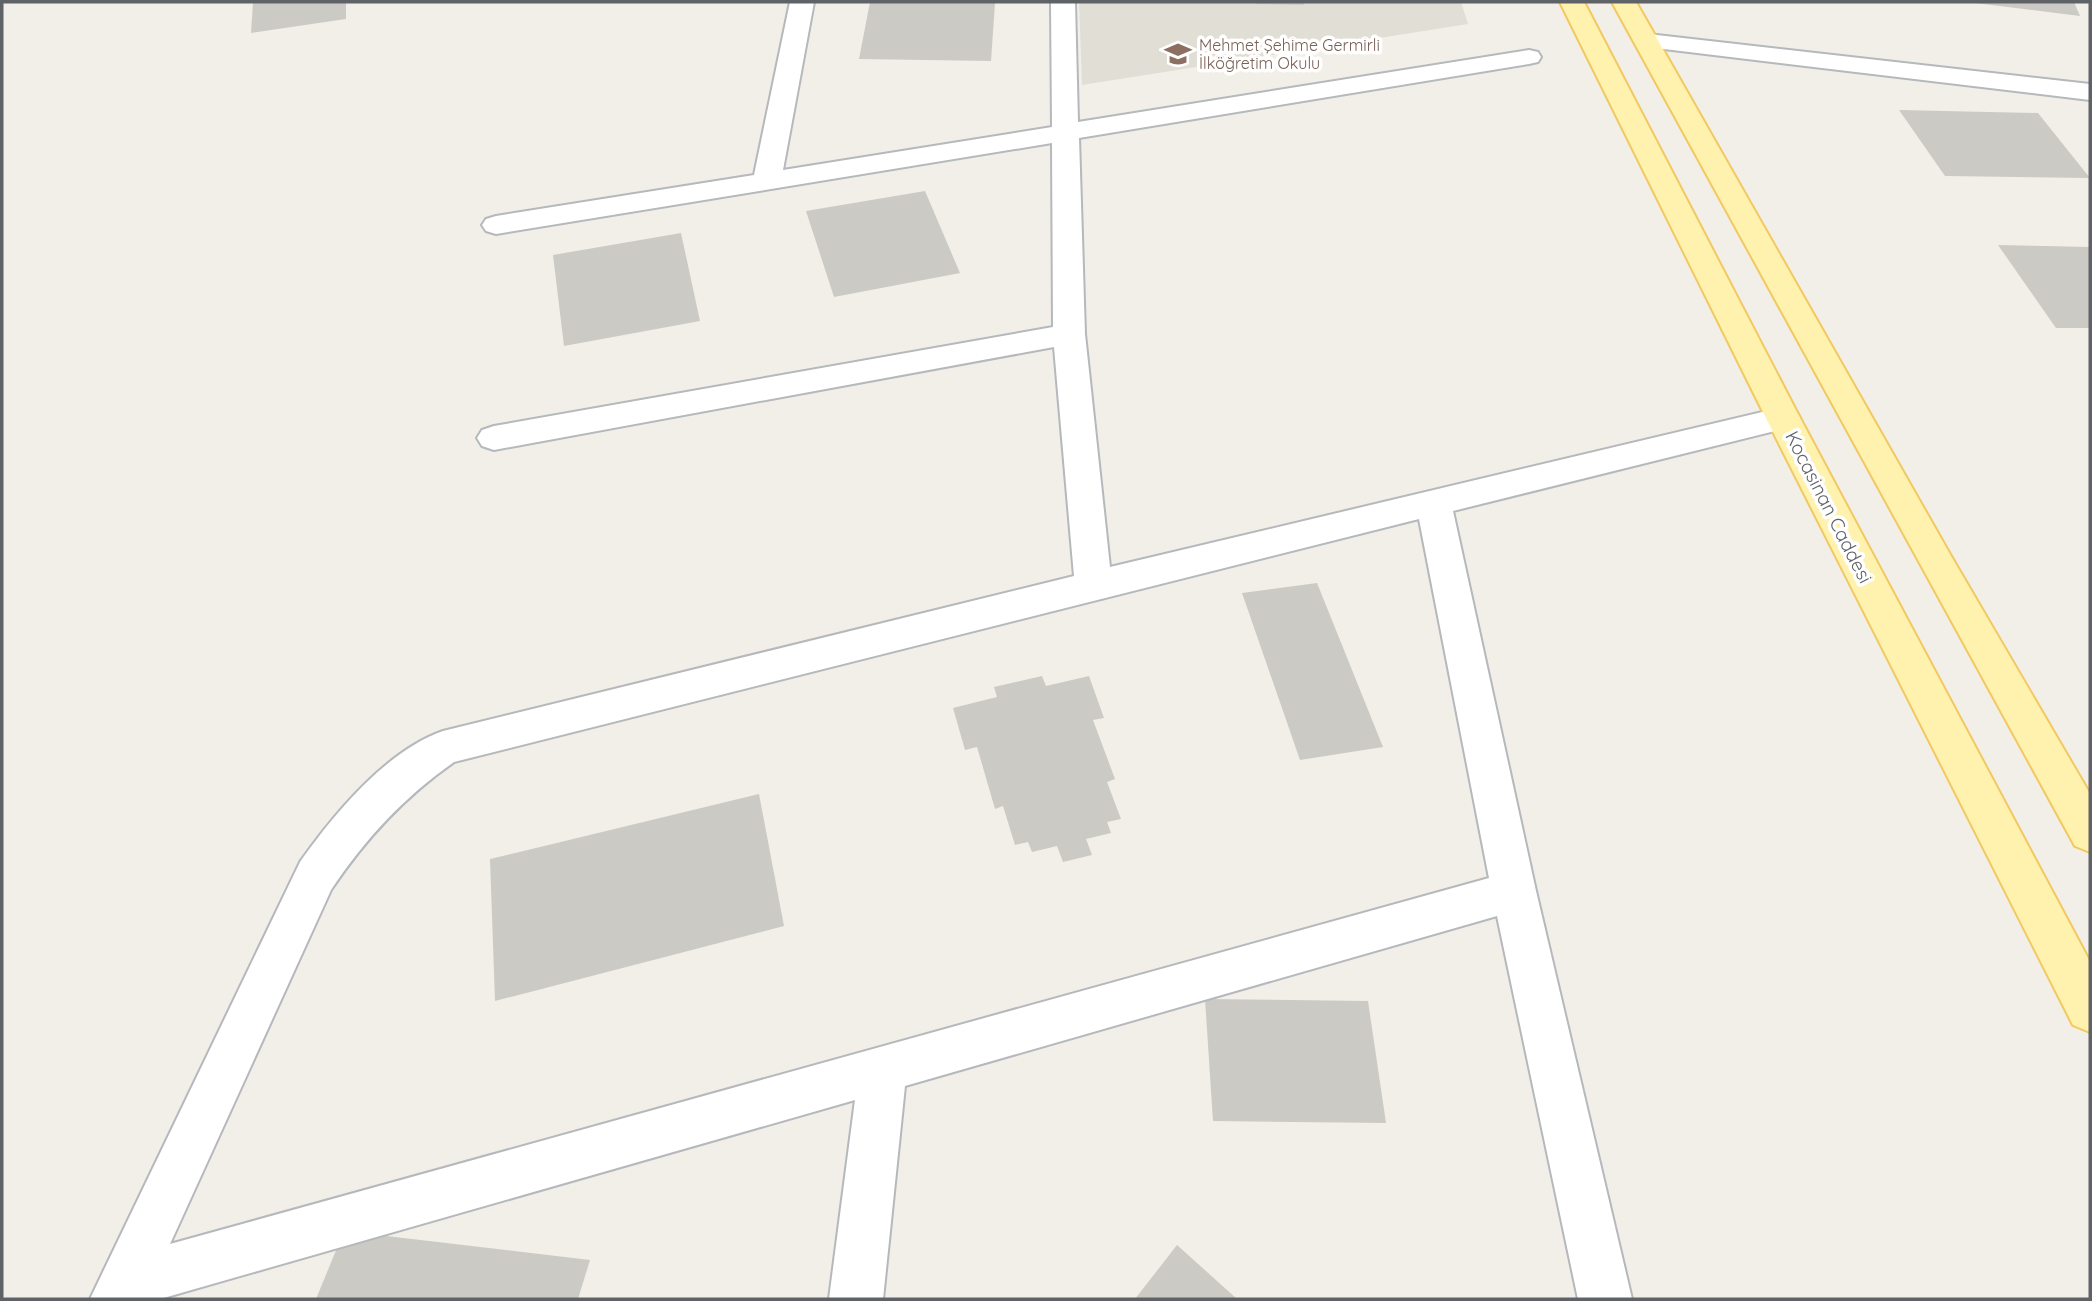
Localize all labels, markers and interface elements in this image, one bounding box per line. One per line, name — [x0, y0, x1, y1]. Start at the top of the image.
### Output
place label: Mehmet Şehime Germirli İlköğretim Okulu — [1199, 35, 1380, 73]
school or university icon: Mehmet Şehime Germirli İlköğretim Okulu — [1163, 39, 1193, 69]
street label: Kocasinan Caddesi — [1780, 427, 1878, 587]

